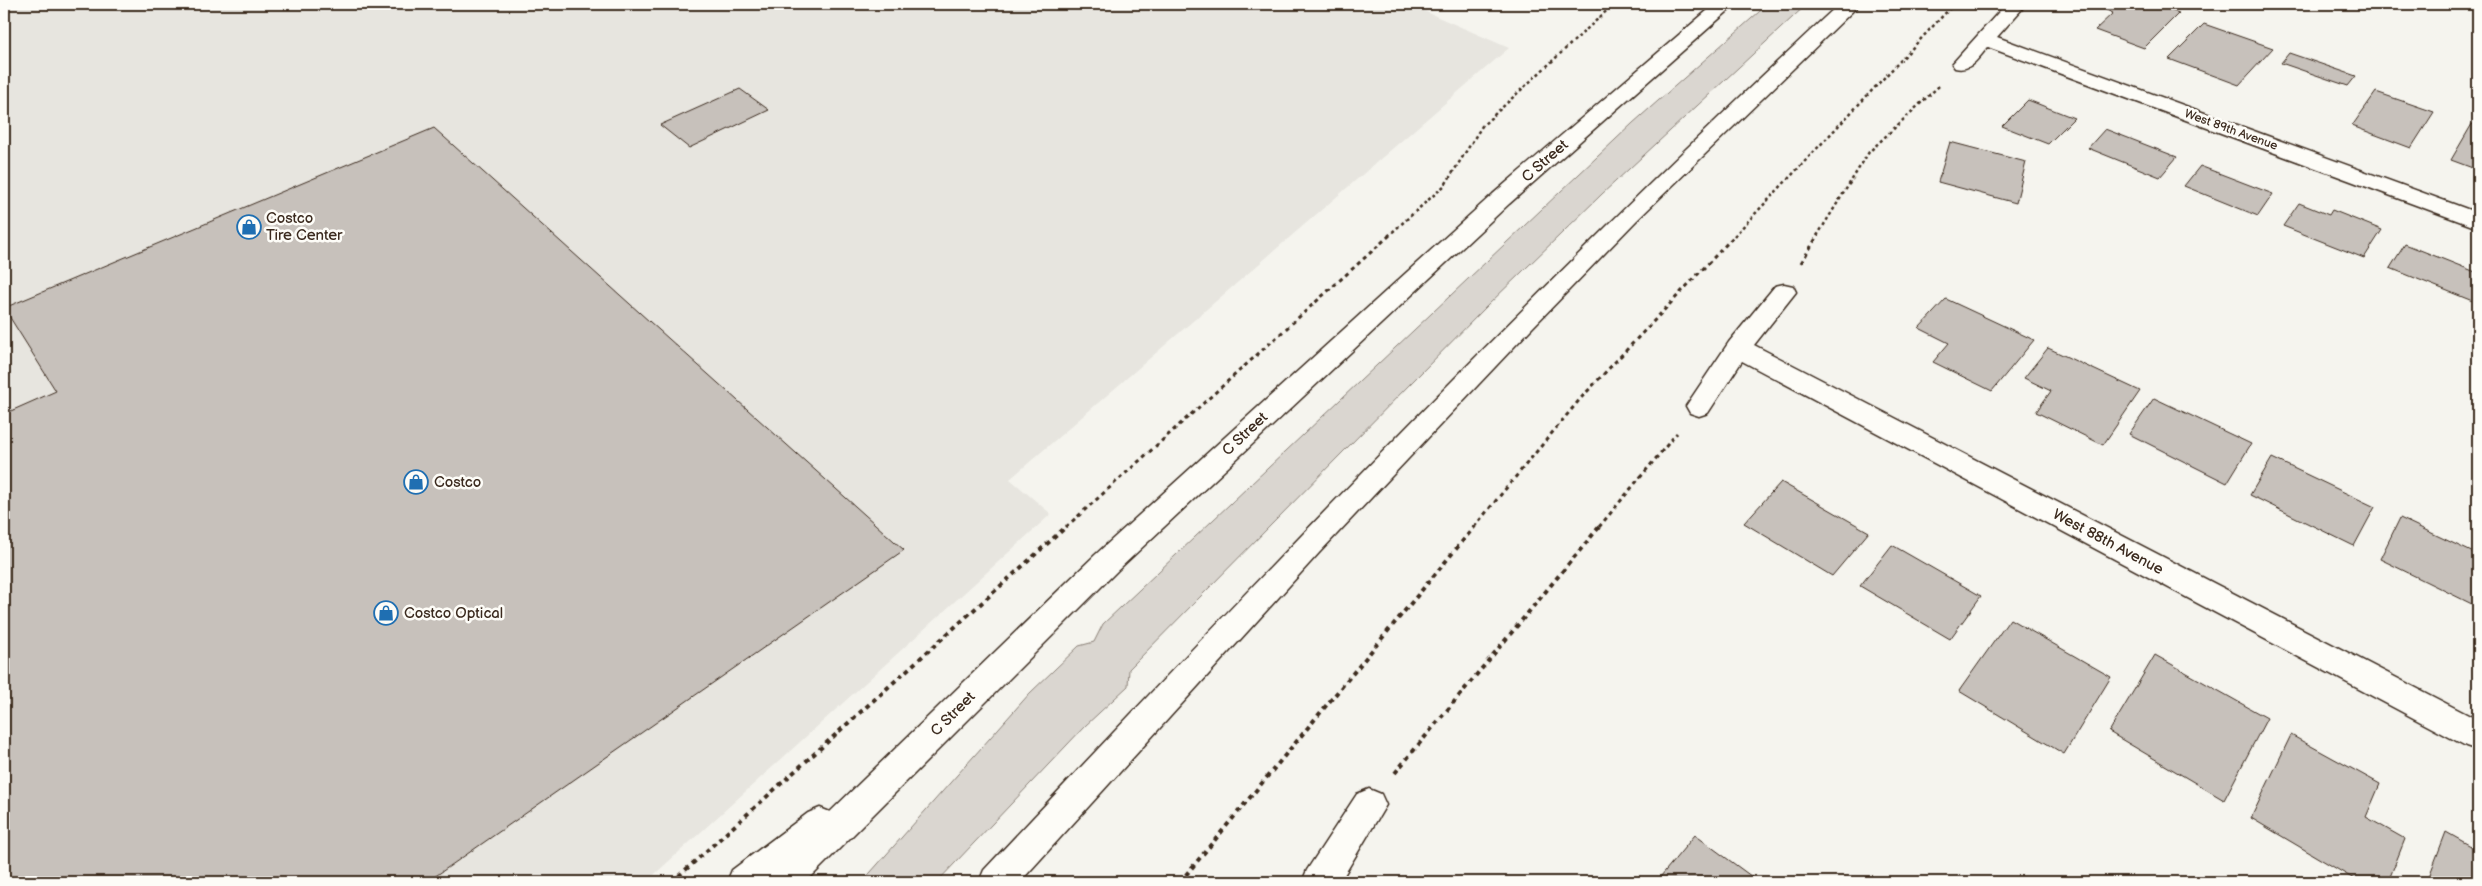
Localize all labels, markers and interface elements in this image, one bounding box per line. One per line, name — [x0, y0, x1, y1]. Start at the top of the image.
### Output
street label: West 89th Avenue — [2182, 106, 2280, 154]
street label: C Street — [1518, 135, 1573, 186]
place label: Costco Tire Center — [266, 209, 343, 245]
shop icon: Costco Tire Center — [236, 214, 262, 240]
street label: C Street — [1218, 408, 1272, 460]
shop icon: Costco — [403, 469, 429, 495]
place label: Costco — [434, 473, 481, 492]
street label: West 88th Avenue — [2049, 505, 2167, 579]
shop icon: Costco Optical — [373, 600, 399, 626]
place label: Costco Optical — [404, 604, 503, 623]
street label: C Street — [927, 687, 980, 740]

